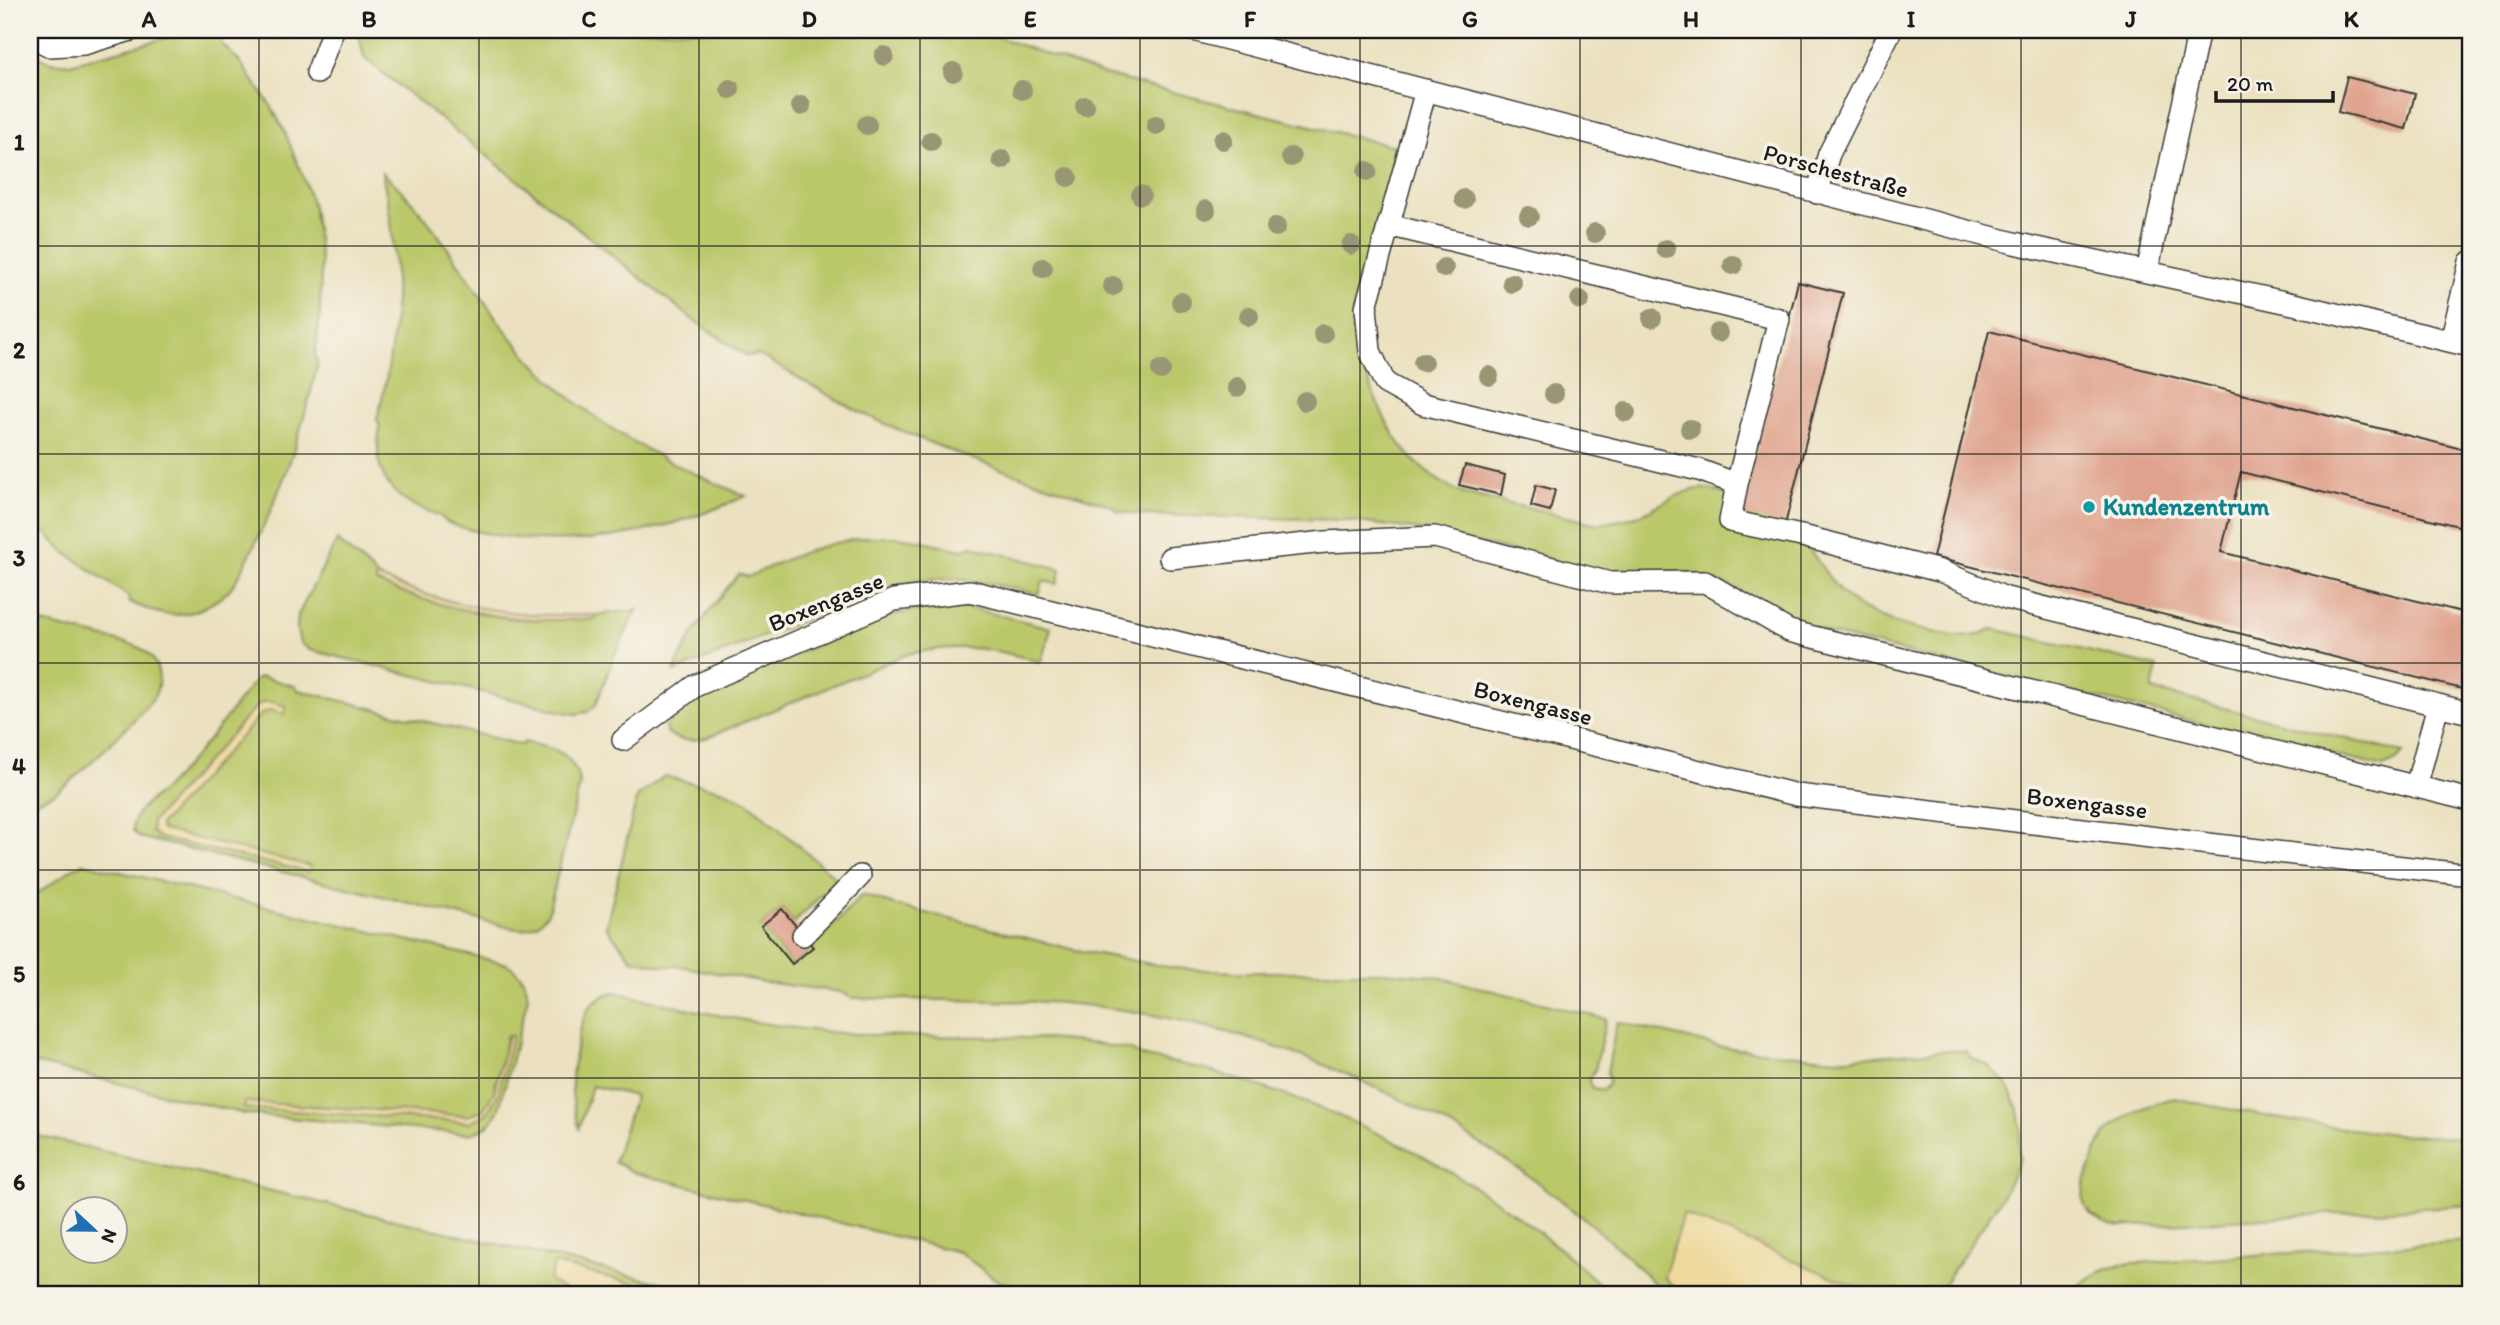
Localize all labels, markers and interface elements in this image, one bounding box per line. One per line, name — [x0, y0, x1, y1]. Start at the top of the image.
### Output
text: A — [141, 5, 157, 33]
text: B — [362, 5, 377, 33]
text: C — [582, 5, 597, 33]
text: D — [801, 5, 817, 33]
text: E — [1024, 5, 1037, 33]
text: F — [1244, 5, 1257, 33]
text: G — [1462, 5, 1478, 33]
text: H — [1683, 5, 1699, 33]
text: I — [1907, 5, 1916, 33]
text: J — [2124, 5, 2137, 33]
text: K — [2344, 5, 2359, 33]
scale bar — [2216, 60, 2334, 104]
text: 20 m — [2227, 71, 2274, 96]
text: 1 — [14, 128, 25, 156]
street label: Porschestraße — [1760, 137, 1912, 204]
text: 2 — [13, 336, 26, 364]
place label: Kundenzentrum — [2103, 492, 2270, 521]
marker: Kundenzentrum — [2081, 499, 2097, 515]
text: 3 — [13, 544, 26, 572]
street label: Boxengasse — [764, 565, 888, 638]
street label: Boxengasse — [1471, 674, 1596, 731]
text: 4 — [12, 752, 26, 780]
street label: Boxengasse — [2025, 781, 2149, 824]
text: 5 — [13, 960, 25, 988]
text: 6 — [13, 1168, 25, 1196]
north arrow — [60, 1196, 130, 1266]
text: N — [96, 1226, 122, 1246]

